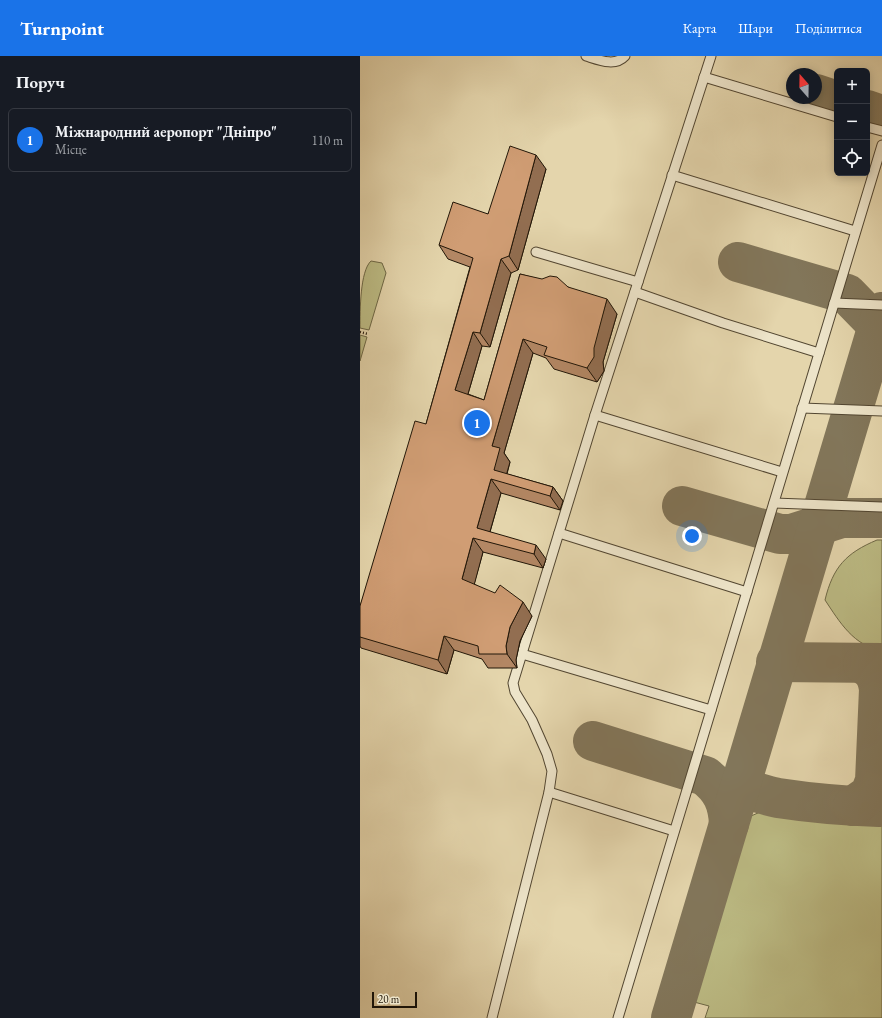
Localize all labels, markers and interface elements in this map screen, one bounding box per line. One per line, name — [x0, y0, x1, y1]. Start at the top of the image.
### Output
text: Turnpoint — [20, 16, 104, 41]
text: Карта — [683, 19, 716, 37]
text: Шари — [738, 19, 773, 37]
text: Поділитися — [795, 19, 862, 37]
north arrow — [786, 68, 822, 104]
map controls — [834, 68, 870, 176]
button: + — [834, 68, 870, 104]
text: Поруч — [16, 71, 65, 93]
button: − — [834, 104, 870, 140]
text: Міжнародний аеропорт "Дніпро" — [55, 122, 277, 141]
text: 1 — [27, 132, 33, 149]
text: 110 m — [312, 132, 343, 149]
button: locate — [834, 140, 870, 176]
text: Місце — [55, 141, 87, 158]
pin: 1 — [464, 408, 490, 438]
your location — [682, 526, 702, 546]
scale bar — [372, 990, 417, 1009]
text: 20 m — [378, 992, 399, 1006]

